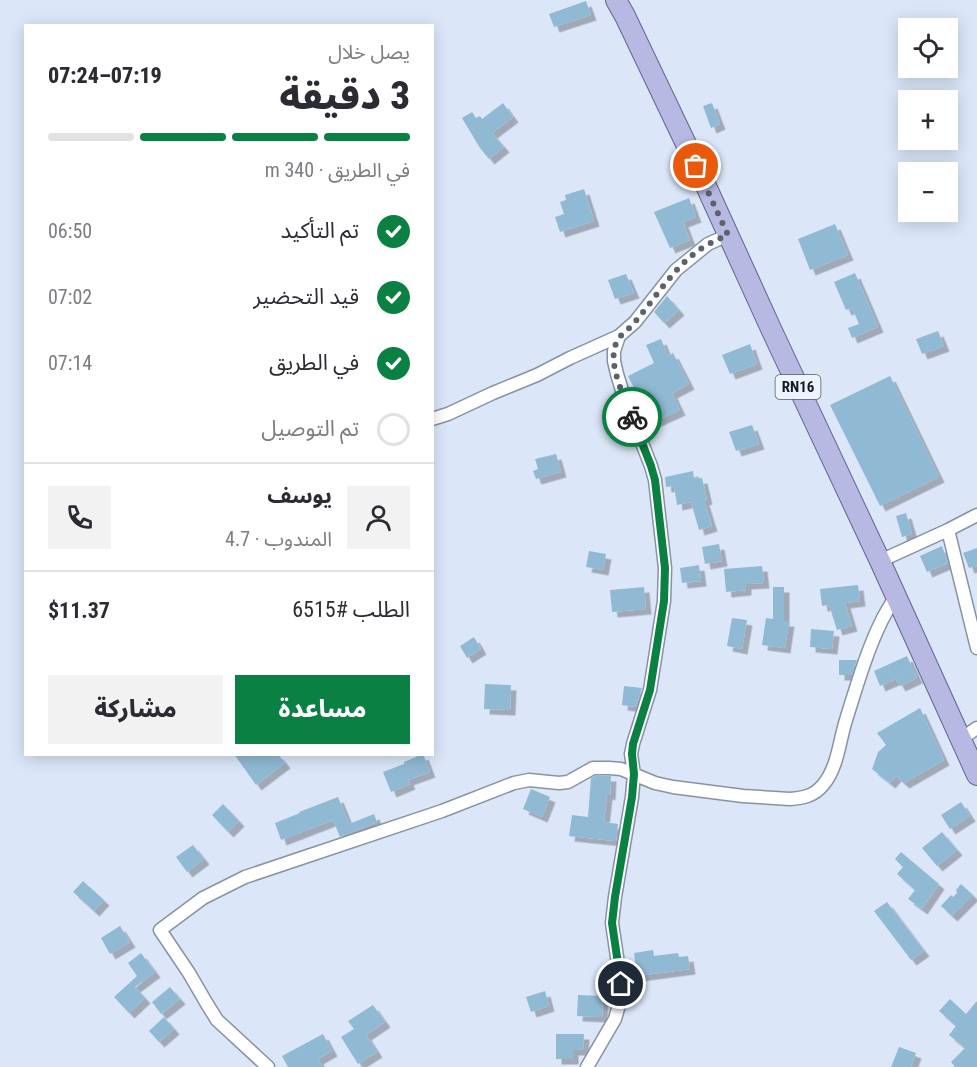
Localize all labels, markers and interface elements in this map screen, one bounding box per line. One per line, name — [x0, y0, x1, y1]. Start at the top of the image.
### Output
map controls — [898, 18, 958, 222]
button: locate — [898, 18, 958, 78]
text: يصل خلال — [328, 40, 410, 64]
text: 07:19–07:24 — [48, 63, 162, 88]
text: 3 دقيقة — [279, 73, 410, 119]
button: + — [898, 90, 958, 150]
pin — [670, 140, 721, 191]
icon: bag — [679, 149, 712, 182]
text: في الطريق · 340 m — [265, 158, 410, 182]
button: − — [898, 162, 958, 222]
icon: check — [377, 215, 410, 248]
text: تم التأكيد — [281, 218, 359, 243]
text: 06:50 — [48, 219, 92, 243]
icon: check — [377, 281, 410, 314]
text: قيد التحضير — [253, 284, 359, 309]
text: 07:02 — [48, 285, 92, 309]
icon: check — [377, 347, 410, 380]
text: في الطريق — [269, 350, 359, 375]
text: 07:14 — [48, 351, 92, 375]
road number: RN16 — [776, 375, 820, 399]
courier — [602, 387, 662, 447]
icon: bike — [616, 401, 649, 434]
text: تم التوصيل — [261, 416, 359, 441]
text: يوسف — [267, 483, 332, 508]
button: phone — [48, 486, 111, 549]
button: person — [347, 486, 410, 549]
text: المندوب · 4.7 — [225, 527, 332, 551]
text: الطلب #6515 — [292, 597, 410, 622]
text: $11.37 — [48, 598, 110, 623]
button: مشاركة — [48, 675, 223, 744]
button: مساعدة — [235, 675, 410, 744]
pin — [595, 958, 646, 1009]
icon: home — [604, 967, 637, 1000]

